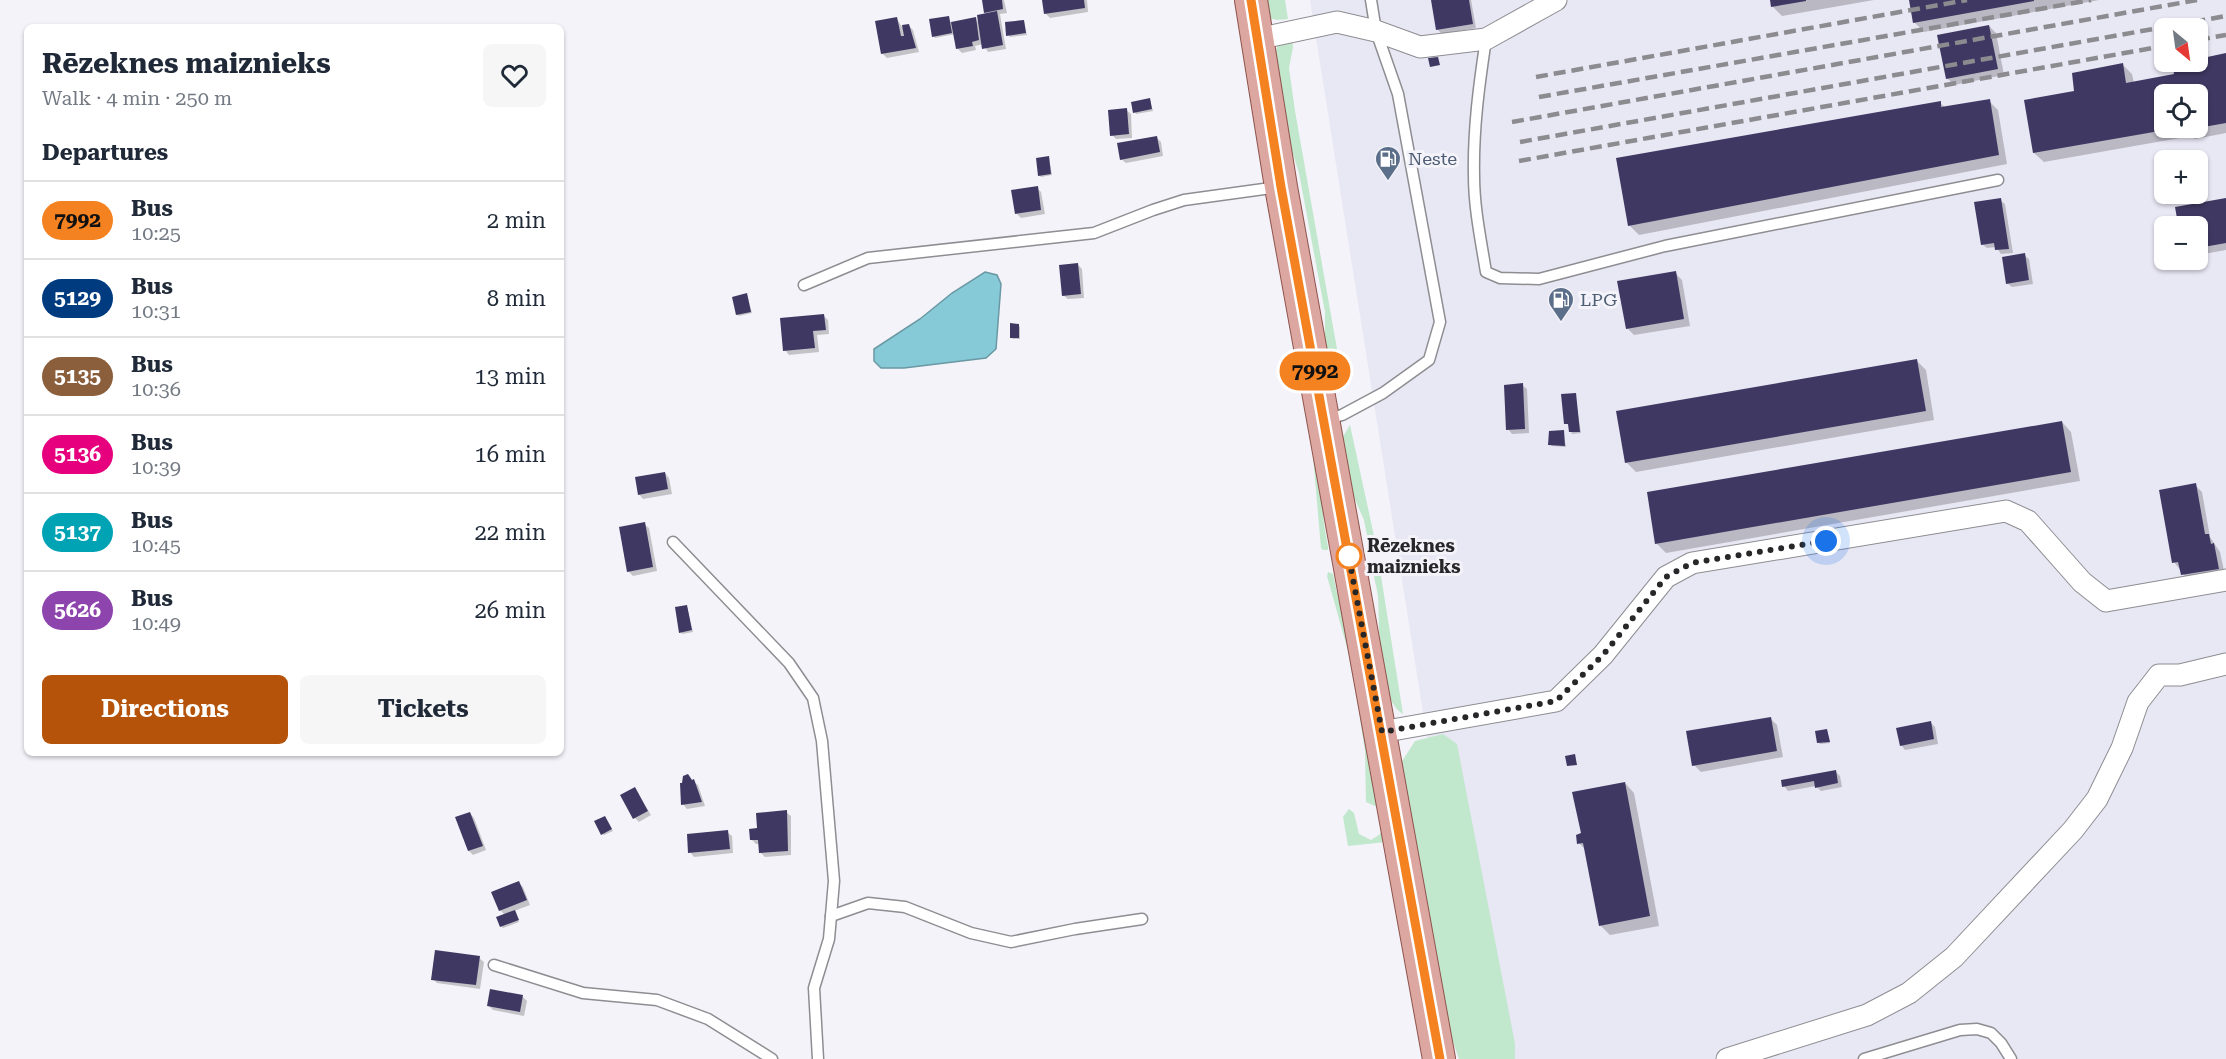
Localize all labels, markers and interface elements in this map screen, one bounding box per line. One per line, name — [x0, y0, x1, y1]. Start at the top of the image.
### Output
north arrow — [2154, 18, 2208, 72]
map controls — [2154, 18, 2208, 270]
button: heart — [483, 44, 546, 107]
text: Rēzeknes maiznieks — [42, 47, 331, 80]
button: locate — [2154, 84, 2208, 138]
text: Walk · 4 min · 250 m — [42, 86, 232, 110]
text: Departures — [42, 140, 168, 165]
fuel station icon: Neste — [1373, 144, 1403, 182]
place label: Neste — [1408, 148, 1457, 169]
button: + — [2154, 150, 2208, 204]
text: Bus — [131, 196, 173, 221]
text: 7992 — [54, 208, 101, 232]
text: 2 min — [487, 208, 546, 233]
button: − — [2154, 216, 2208, 270]
text: 10:25 — [131, 221, 181, 245]
text: Bus — [131, 274, 173, 299]
fuel station icon: LPG — [1546, 285, 1576, 323]
text: 5129 — [54, 286, 101, 310]
text: 8 min — [487, 286, 546, 311]
place label: LPG — [1580, 289, 1617, 310]
text: 10:31 — [131, 299, 181, 323]
text: Bus — [131, 352, 173, 377]
line badge: 7992 — [1273, 352, 1357, 391]
text: 7992 — [1291, 359, 1339, 383]
text: 5135 — [54, 364, 101, 388]
text: 13 min — [475, 364, 546, 389]
text: 10:36 — [131, 377, 181, 401]
text: Bus — [131, 430, 173, 455]
text: 5136 — [54, 442, 101, 466]
text: 16 min — [475, 442, 546, 467]
text: 10:39 — [131, 455, 181, 479]
text: Bus — [131, 508, 173, 533]
text: 5137 — [54, 520, 101, 544]
text: 22 min — [475, 520, 546, 545]
your location — [1811, 526, 1841, 556]
text: 10:45 — [131, 533, 181, 557]
place label: Rēzeknes maiznieks — [1367, 535, 1460, 577]
marker: Rēzeknes maiznieks — [1336, 543, 1362, 569]
text: Bus — [131, 586, 173, 611]
text: 5626 — [54, 598, 101, 622]
text: 26 min — [475, 598, 546, 623]
text: 10:49 — [131, 611, 181, 635]
button: Directions — [42, 675, 288, 744]
button: Tickets — [300, 675, 546, 744]

